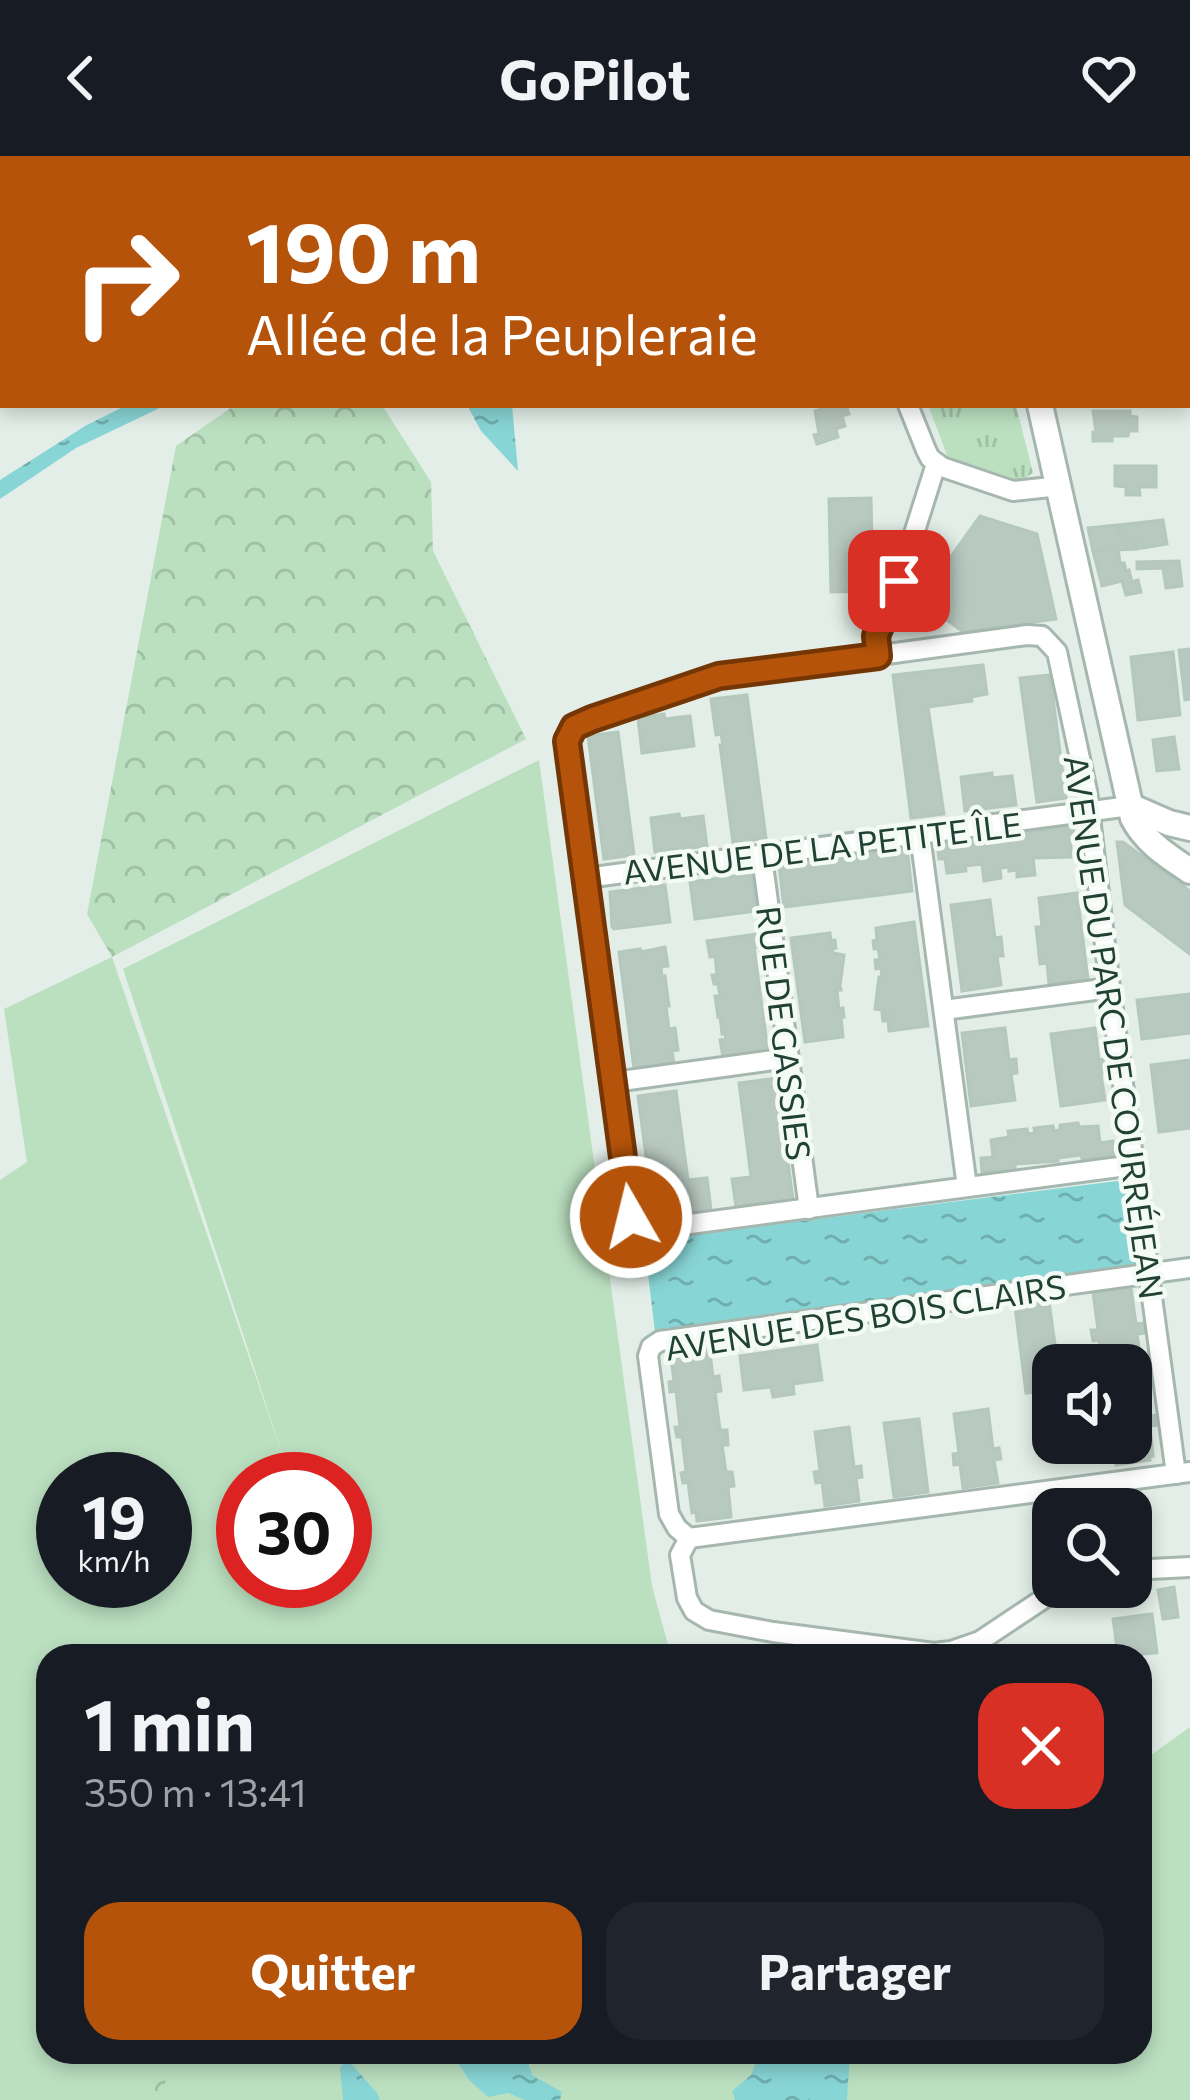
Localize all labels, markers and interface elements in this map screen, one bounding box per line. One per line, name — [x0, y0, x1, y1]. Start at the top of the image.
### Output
icon: back — [48, 45, 114, 111]
text: GoPilot — [499, 45, 691, 111]
icon: heart — [1076, 45, 1142, 111]
text: 190 m — [246, 198, 481, 300]
icon: right — [48, 204, 204, 360]
text: Allée de la Peupleraie — [246, 300, 758, 366]
pin — [848, 530, 950, 632]
icon: arrive — [866, 548, 932, 614]
street label: AVENUE DU PARC DE COURRÉJEAN — [1056, 752, 1174, 1302]
street label: AVENUE DE LA PETITE ÎLE — [620, 802, 1024, 892]
street label: RUE DE GASSIES — [749, 904, 821, 1162]
position arrow — [568, 1154, 694, 1280]
street label: AVENUE DES BOIS CLAIRS — [662, 1264, 1068, 1368]
map controls — [1032, 1344, 1152, 1608]
button: sound — [1032, 1344, 1152, 1464]
speed limit sign: 30 — [216, 1452, 372, 1608]
text: 19 — [82, 1478, 146, 1551]
button: search — [1032, 1488, 1152, 1608]
text: km/h — [78, 1541, 150, 1578]
text: 1 min — [84, 1678, 255, 1766]
button: close — [978, 1683, 1104, 1809]
text: 350 m · 13:41 — [84, 1767, 307, 1815]
button: Quitter — [84, 1902, 582, 2040]
button: Partager — [606, 1902, 1104, 2040]

